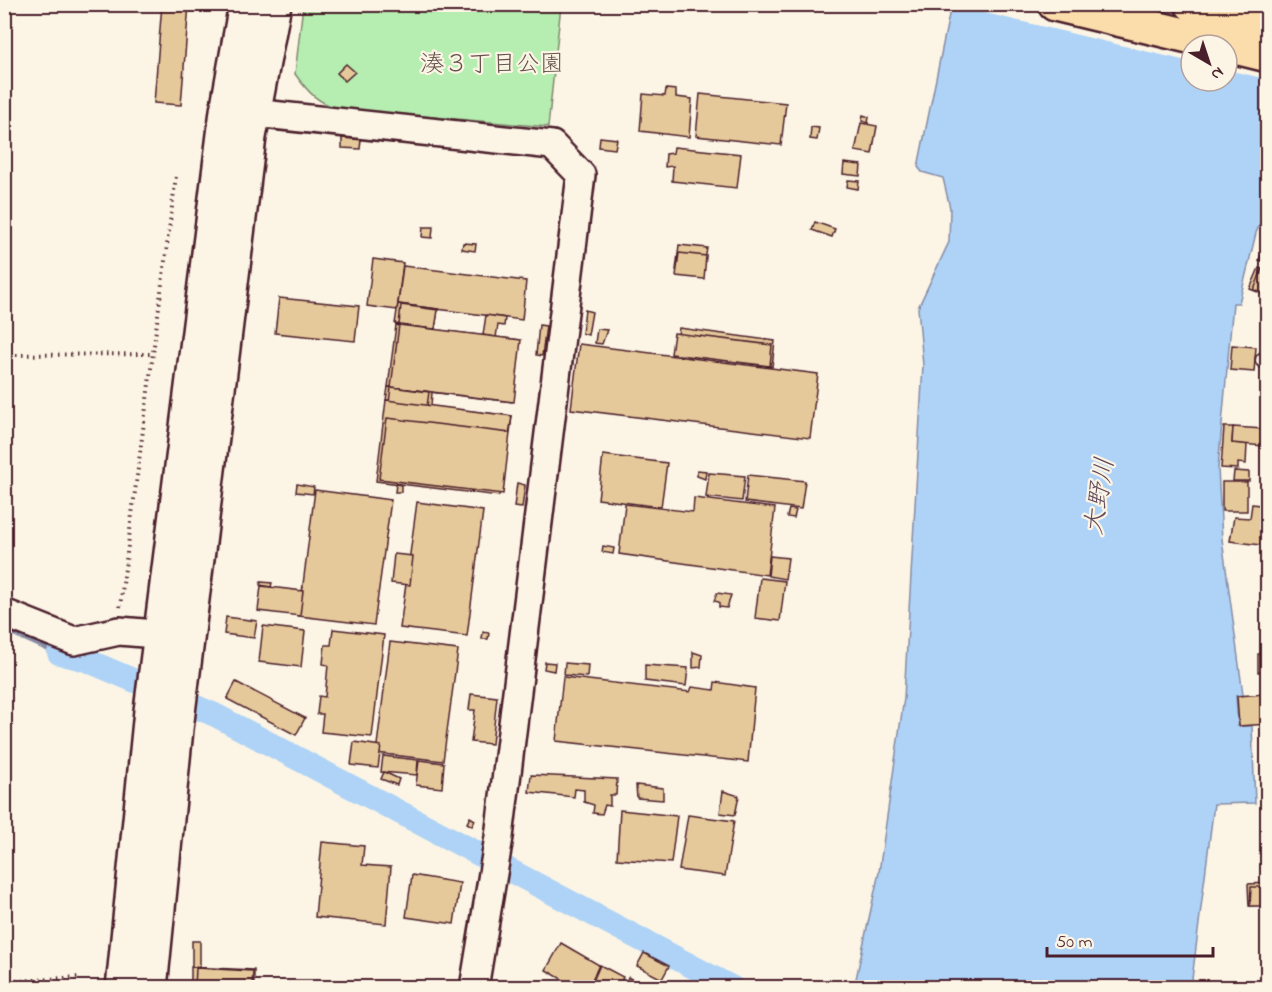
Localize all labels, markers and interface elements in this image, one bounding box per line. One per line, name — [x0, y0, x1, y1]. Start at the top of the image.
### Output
north arrow — [1179, 33, 1239, 93]
park label: 湊３丁目公園 — [420, 48, 564, 83]
text: N — [1205, 60, 1229, 86]
water label: 大野川 — [1076, 455, 1126, 538]
scale bar — [1047, 920, 1214, 958]
text: 50 m — [1056, 930, 1093, 956]

